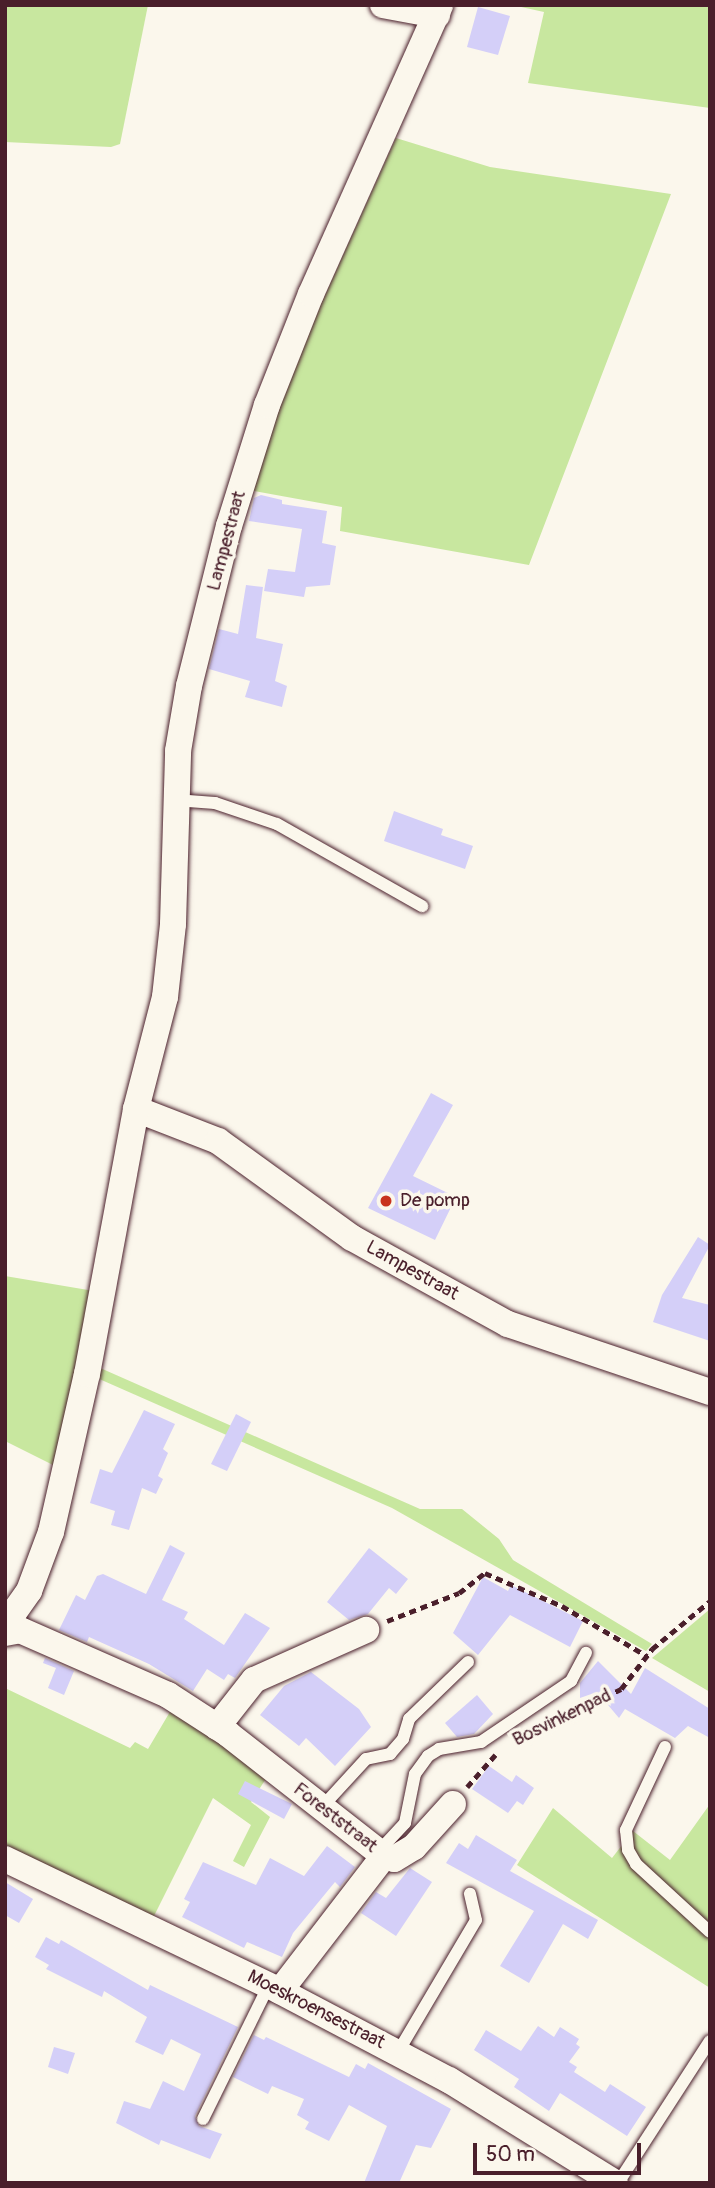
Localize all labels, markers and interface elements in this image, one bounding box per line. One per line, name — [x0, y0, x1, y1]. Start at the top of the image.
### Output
street label: Lampestraat — [203, 489, 251, 593]
place label: De pomp — [400, 1190, 470, 1212]
marker: De pomp — [378, 1193, 394, 1209]
street label: Lampestraat — [362, 1236, 462, 1306]
street label: Bosvinkenpad — [509, 1684, 615, 1752]
street label: Foreststraat — [288, 1778, 382, 1858]
street label: Moeskroensestraat — [243, 1966, 389, 2054]
scale bar — [477, 2128, 645, 2172]
text: 50 m — [486, 2141, 535, 2168]

